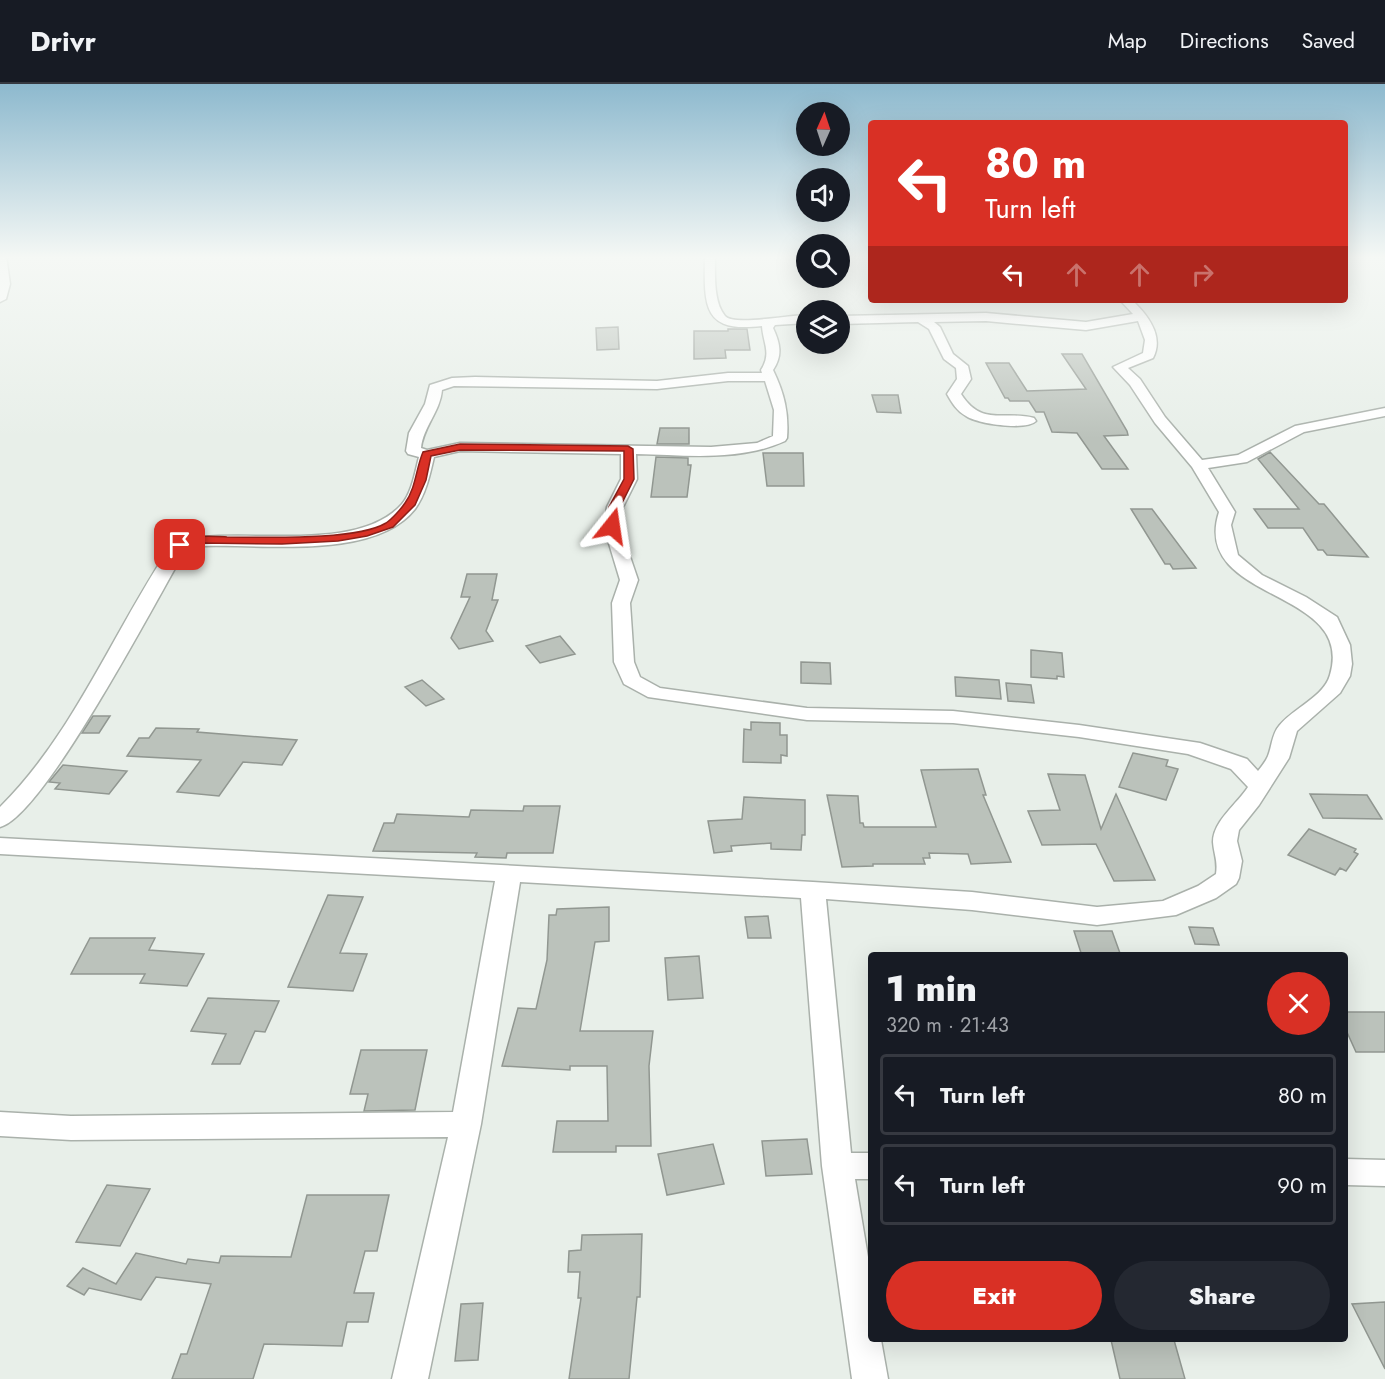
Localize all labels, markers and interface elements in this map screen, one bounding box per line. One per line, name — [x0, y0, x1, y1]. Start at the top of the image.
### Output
text: Drivr — [30, 21, 96, 62]
text: Map — [1108, 26, 1147, 56]
text: Directions — [1180, 26, 1269, 56]
text: Saved — [1302, 26, 1355, 56]
north arrow — [796, 102, 850, 156]
map controls — [796, 102, 850, 354]
text: 80 m — [985, 133, 1086, 194]
icon: left — [886, 144, 964, 222]
button: sound — [796, 168, 850, 222]
text: Turn left — [985, 189, 1075, 228]
button: search — [796, 234, 850, 288]
icon: left — [997, 258, 1030, 291]
icon: ahead — [1060, 258, 1093, 291]
icon: ahead — [1123, 258, 1156, 291]
icon: right — [1186, 258, 1219, 291]
button: layers — [796, 300, 850, 354]
position arrow — [580, 494, 644, 558]
pin — [154, 519, 205, 570]
icon: arrive — [163, 528, 196, 561]
text: 1 min — [886, 962, 977, 1014]
button: close — [1267, 972, 1330, 1035]
text: 320 m · 21:43 — [886, 1011, 1009, 1040]
icon: left — [889, 1078, 922, 1111]
text: Turn left — [940, 1079, 1025, 1111]
text: 80 m — [1278, 1079, 1327, 1111]
icon: left — [889, 1168, 922, 1201]
text: Turn left — [940, 1169, 1025, 1201]
text: 90 m — [1277, 1169, 1327, 1201]
button: Exit — [886, 1261, 1102, 1330]
button: Share — [1114, 1261, 1330, 1330]

